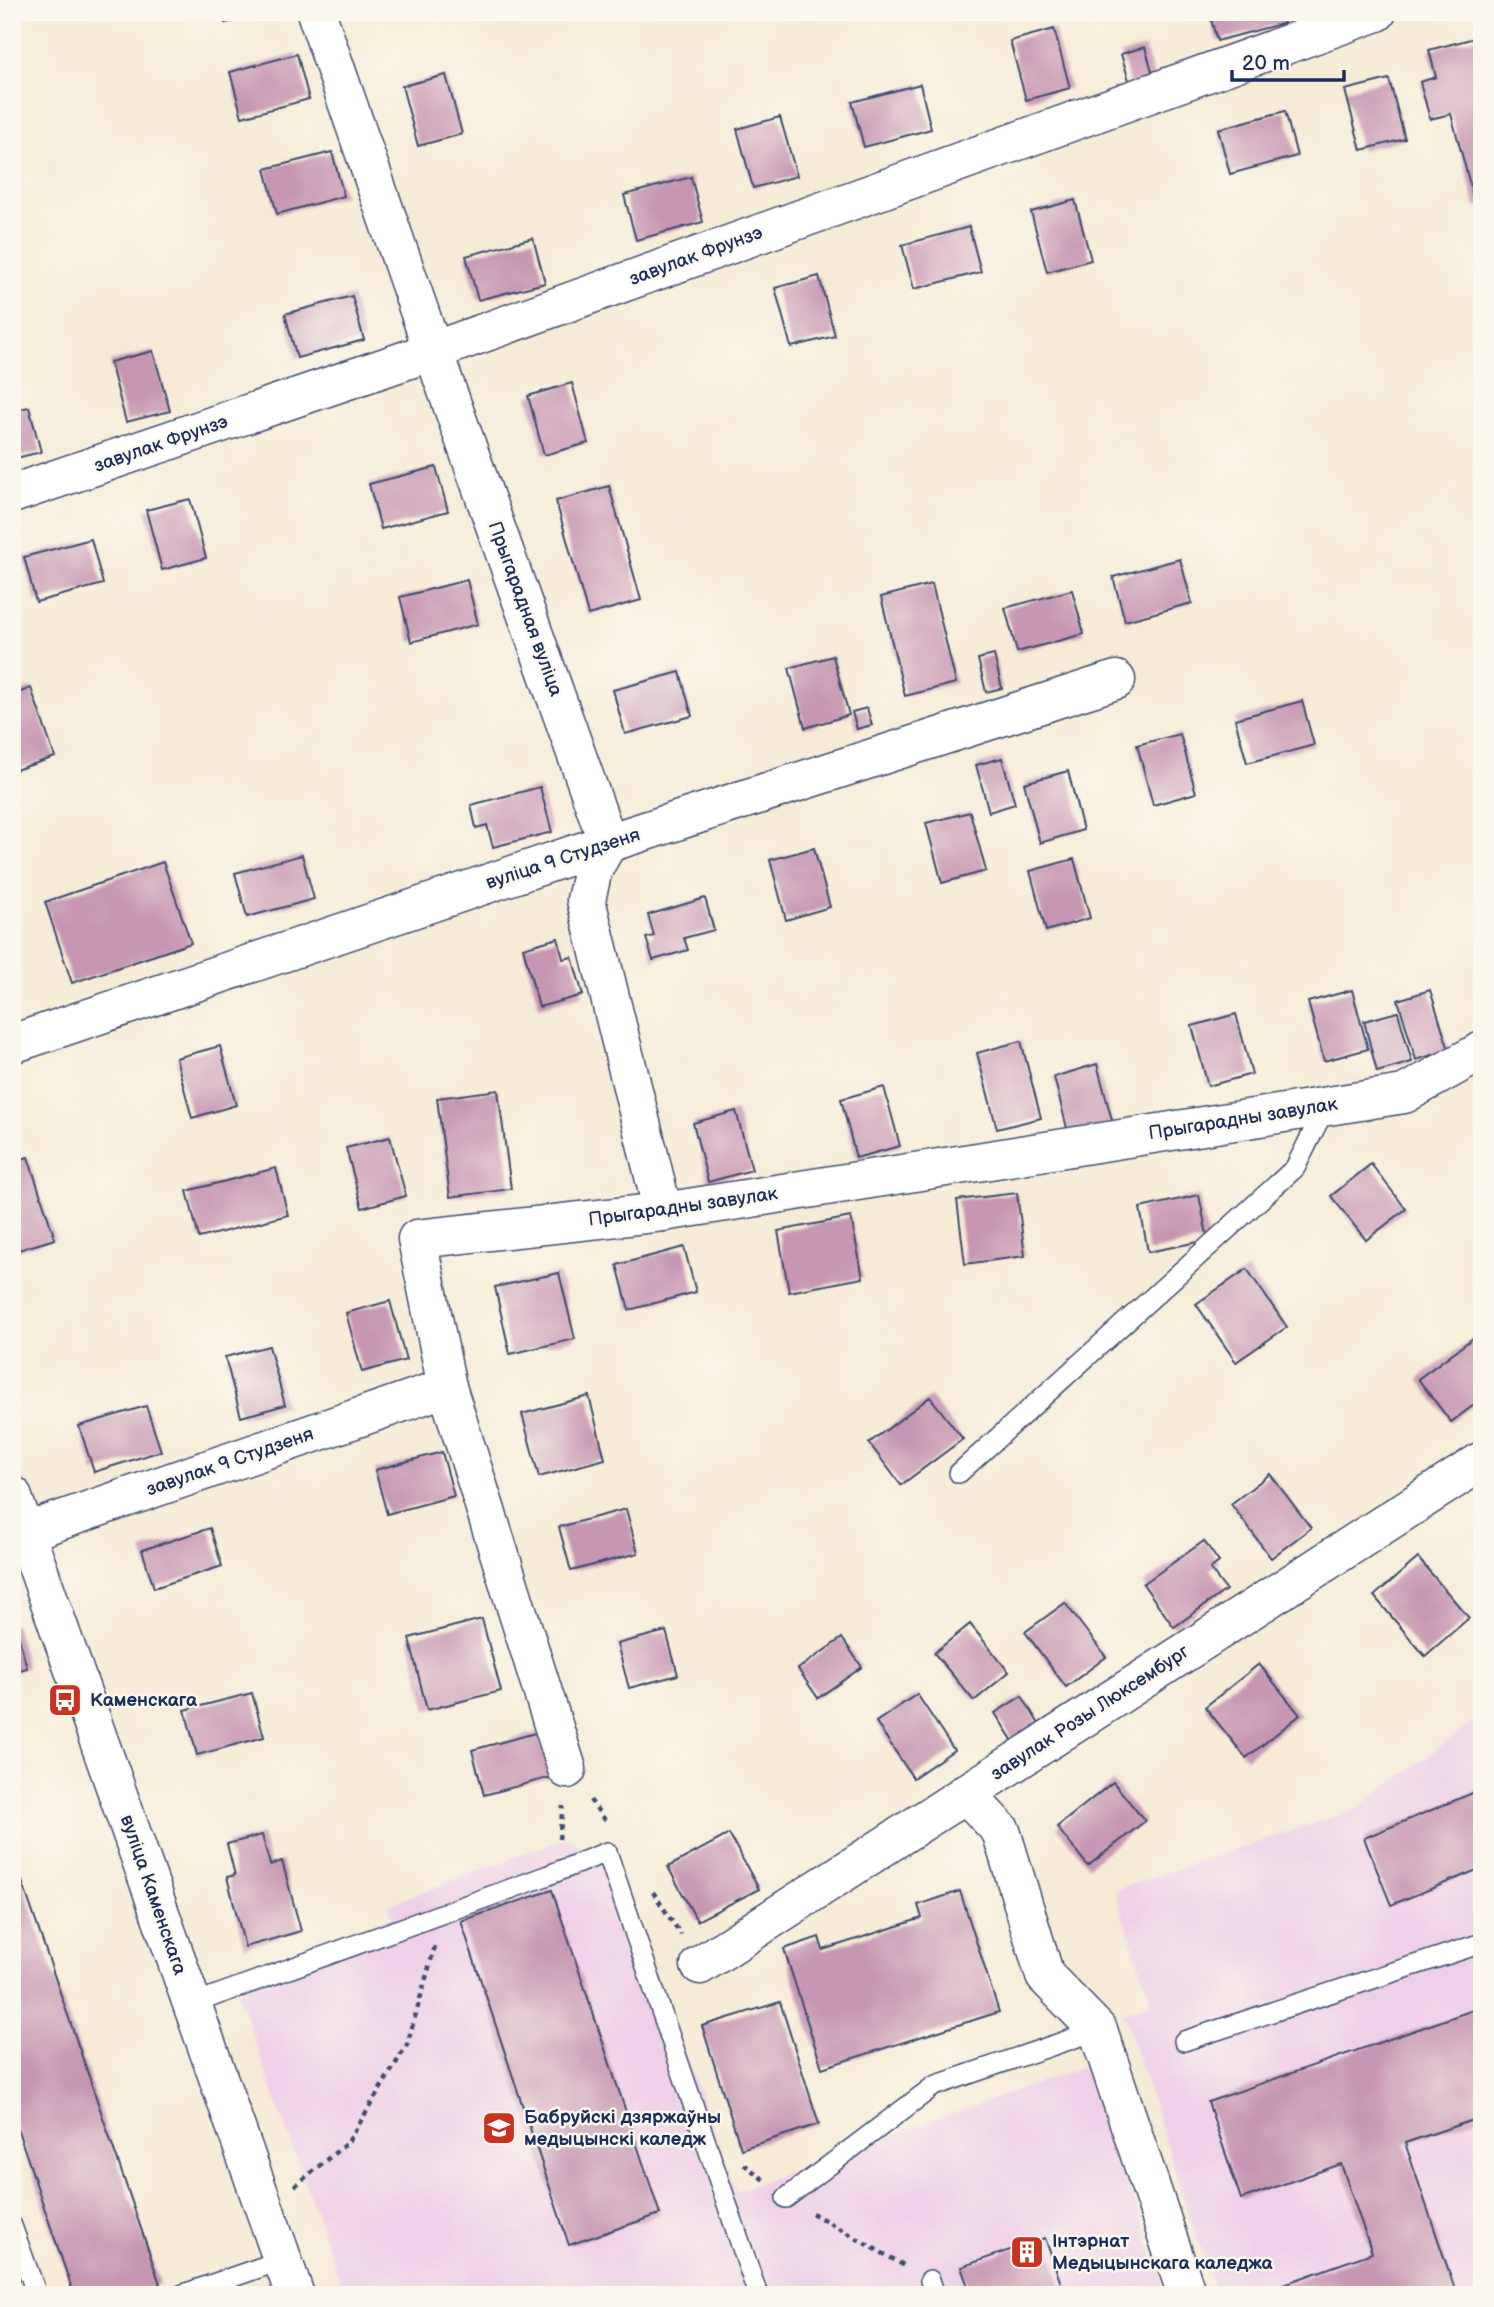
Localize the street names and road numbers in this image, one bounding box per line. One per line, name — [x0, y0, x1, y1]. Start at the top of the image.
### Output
street label: завулак Фрунзэ — [626, 221, 766, 291]
street label: завулак Фрунзэ — [91, 410, 231, 478]
street label: Прыгарадная вуліца — [483, 518, 567, 700]
street label: вуліца 9 Студзеня — [483, 823, 643, 895]
street label: Прыгарадны завулак — [1147, 1093, 1339, 1145]
street label: Прыгарадны завулак — [587, 1182, 779, 1232]
street label: завулак 9 Студзеня — [143, 1423, 317, 1501]
street label: завулак Розы Люксембург — [987, 1640, 1194, 1786]
street label: вуліца Каменскага — [115, 1812, 191, 1978]

